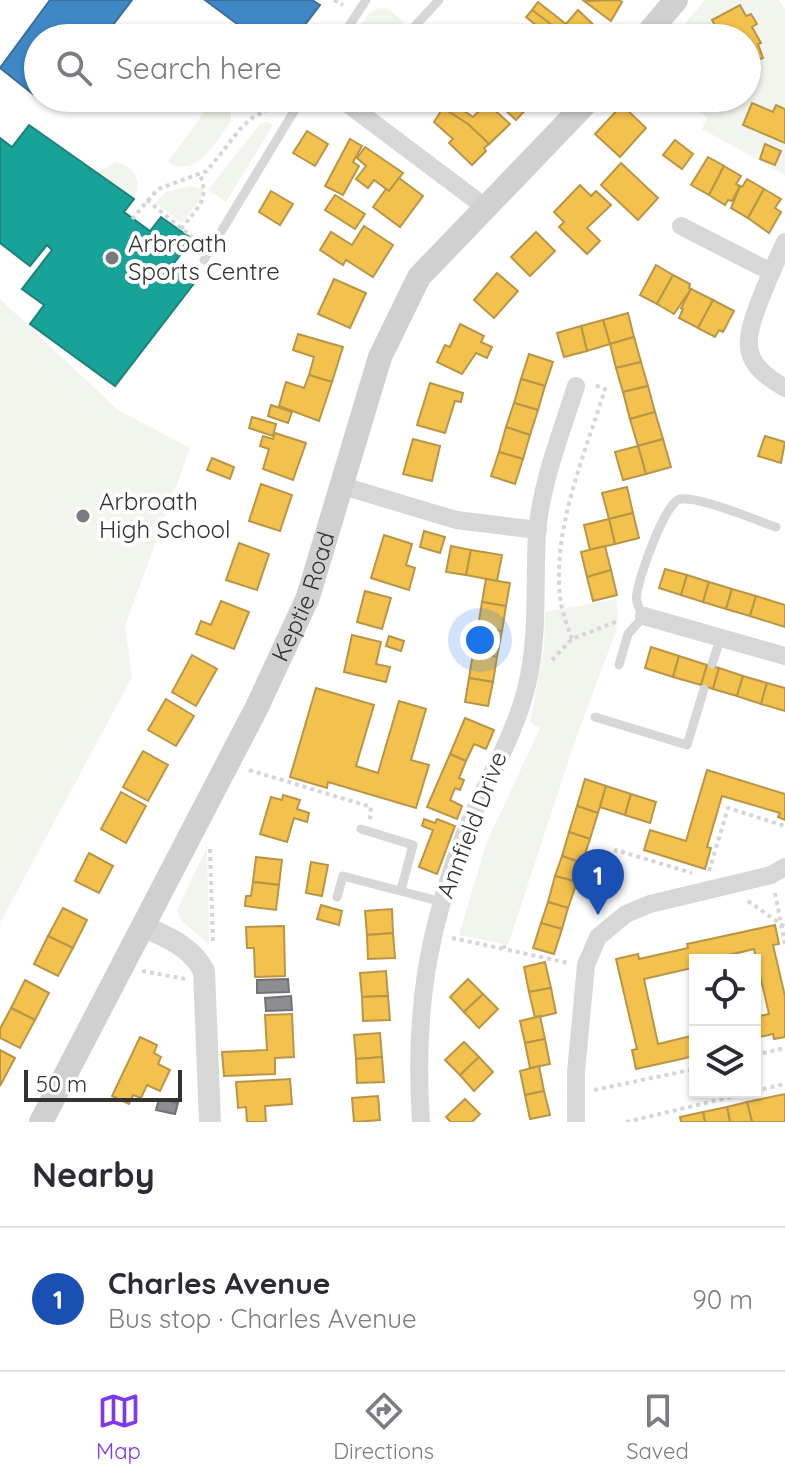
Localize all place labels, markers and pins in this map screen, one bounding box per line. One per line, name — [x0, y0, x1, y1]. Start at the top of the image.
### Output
place label: Arbroath Sports Centre — [128, 228, 280, 286]
marker: Arbroath Sports Centre — [103, 249, 121, 267]
place label: Arbroath High School — [99, 486, 231, 544]
marker: Arbroath High School — [74, 507, 92, 525]
pin: 1 — [572, 849, 624, 915]

